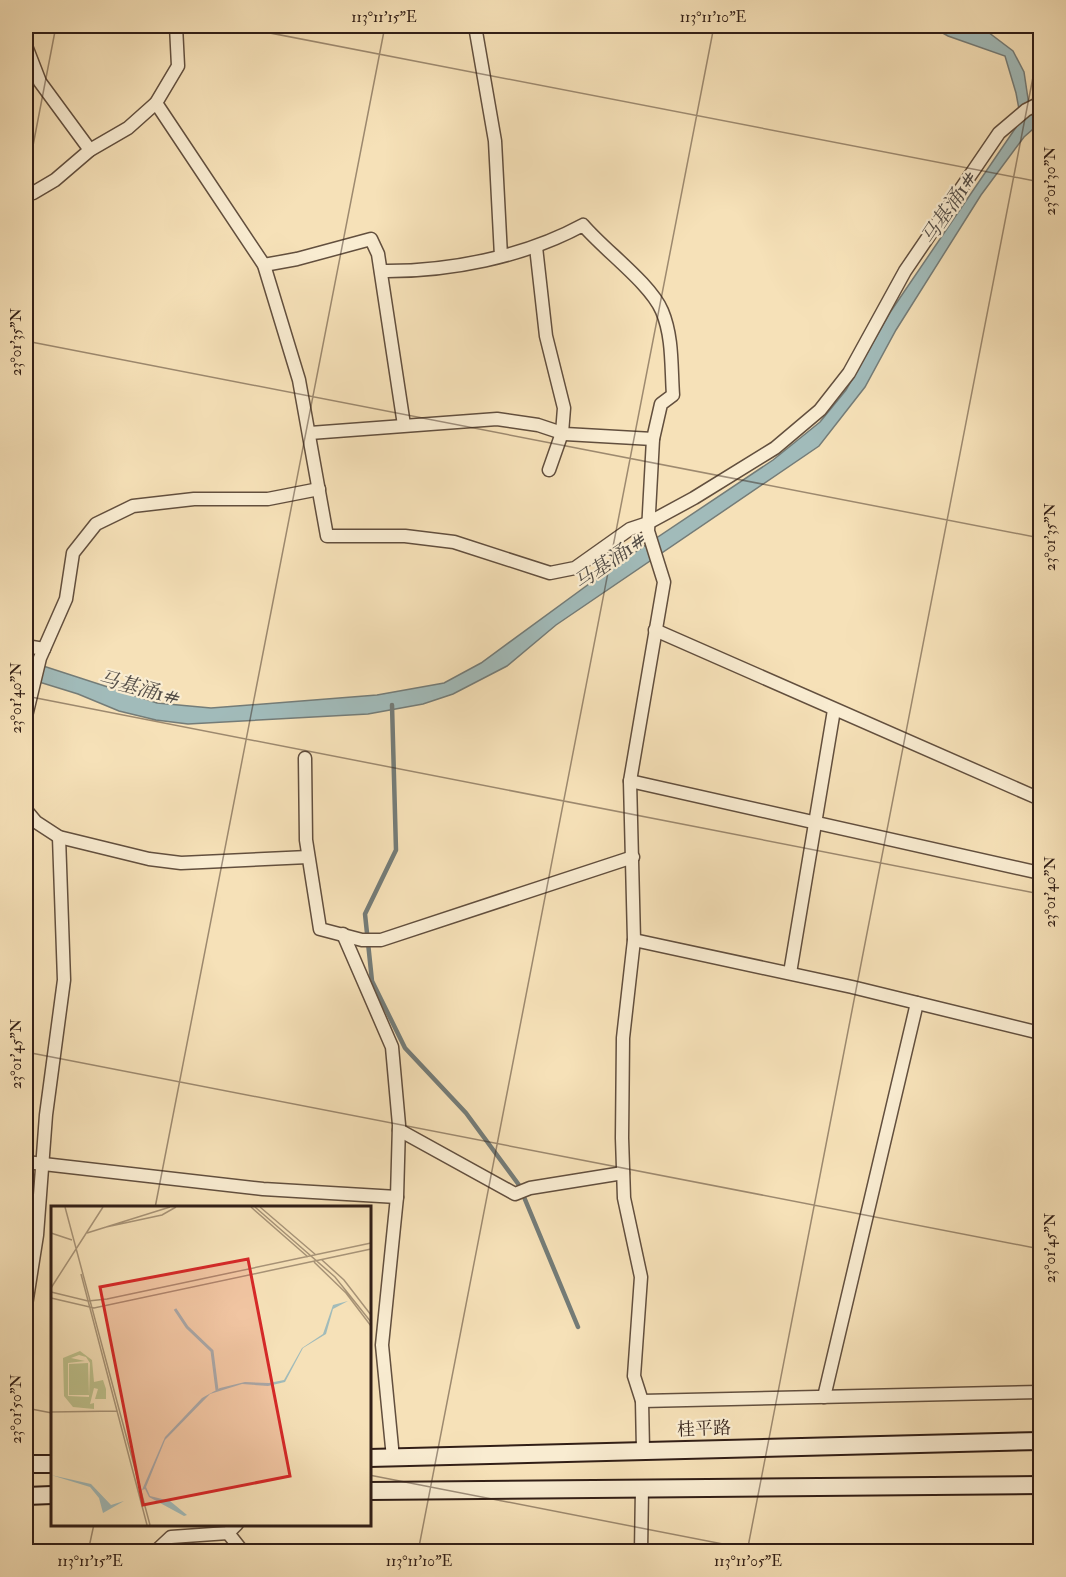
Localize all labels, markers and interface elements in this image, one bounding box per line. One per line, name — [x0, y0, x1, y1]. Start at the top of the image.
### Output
text: 113°11'15"E — [351, 8, 417, 27]
text: 113°11'10"E — [680, 8, 747, 27]
text: 23°01'30"N — [1041, 146, 1060, 215]
water label: 马基涌1# — [915, 166, 983, 249]
text: 23°01'35"N — [7, 308, 26, 376]
text: 23°01'35"N — [1041, 503, 1060, 571]
water label: 马基涌1# — [569, 527, 651, 595]
text: 23°01'40"N — [7, 662, 26, 734]
water label: 马基涌1# — [96, 665, 183, 711]
text: 23°01'40"N — [1041, 856, 1060, 928]
text: 23°01'45"N — [7, 1018, 26, 1089]
inset map — [51, 1206, 370, 1526]
text: 23°01'45"N — [1041, 1212, 1060, 1283]
text: 23°01'50"N — [7, 1374, 26, 1444]
street label: 桂平路 — [677, 1417, 731, 1441]
text: 113°11'15"E — [57, 1552, 123, 1571]
text: 113°11'10"E — [386, 1552, 453, 1571]
text: 113°11'05"E — [714, 1552, 782, 1571]

